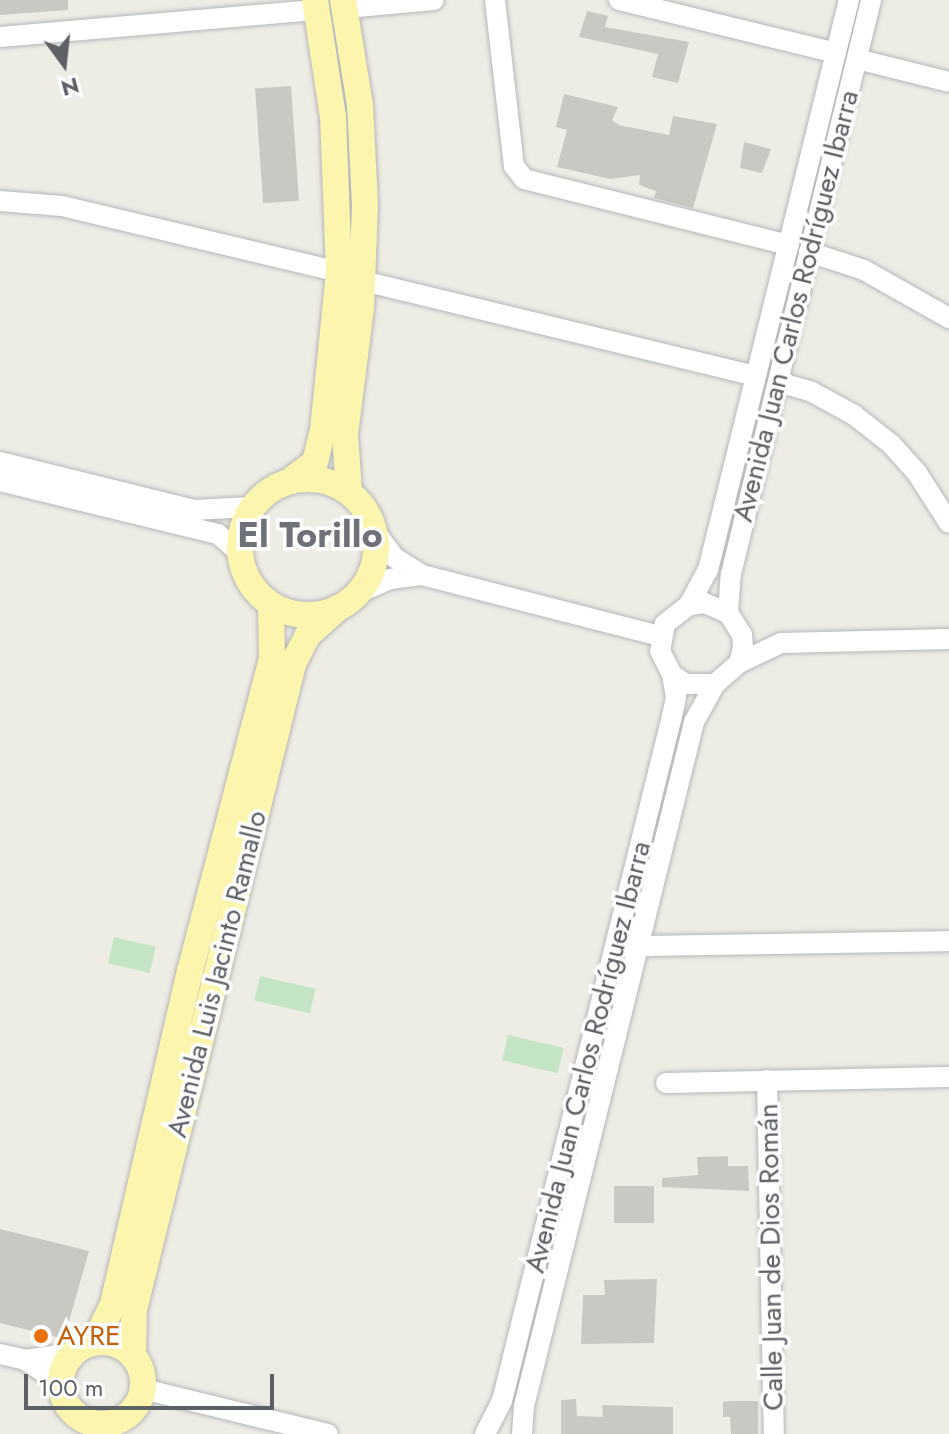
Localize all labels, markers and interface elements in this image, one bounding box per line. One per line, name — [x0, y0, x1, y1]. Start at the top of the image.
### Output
north arrow — [24, 24, 104, 104]
text: N — [58, 69, 83, 105]
street label: Avenida Juan Carlos Rodríguez Ibarra — [726, 87, 866, 525]
district label: El Torillo — [237, 513, 383, 557]
street label: Avenida Luis Jacinto Ramallo — [160, 807, 274, 1141]
street label: Avenida Juan Carlos Rodríguez Ibarra — [518, 838, 658, 1276]
street label: Calle Juan de Dios Román — [752, 1103, 790, 1411]
place label: AYRE — [57, 1319, 120, 1353]
marker: AYRE — [32, 1327, 50, 1345]
scale bar — [28, 1358, 278, 1408]
text: 100 m — [38, 1370, 104, 1405]

